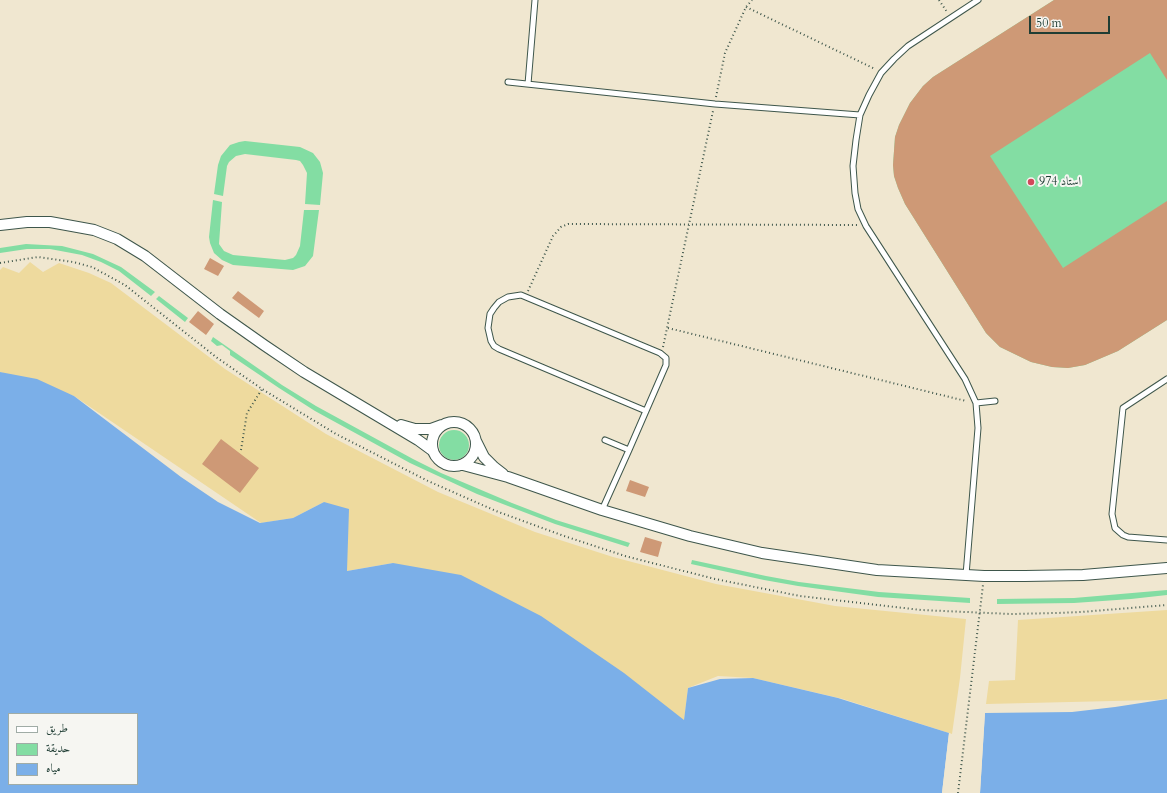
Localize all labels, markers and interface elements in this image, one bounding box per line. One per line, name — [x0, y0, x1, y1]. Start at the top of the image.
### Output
scale bar — [1031, 8, 1112, 34]
text: 50 m — [1036, 15, 1062, 31]
place label: استاد 974 — [1039, 175, 1081, 189]
marker: استاد 974 — [1026, 177, 1036, 187]
legend — [8, 713, 138, 785]
text: طريق — [46, 720, 68, 736]
text: حديقة — [46, 740, 70, 756]
text: مياه — [46, 760, 61, 776]

